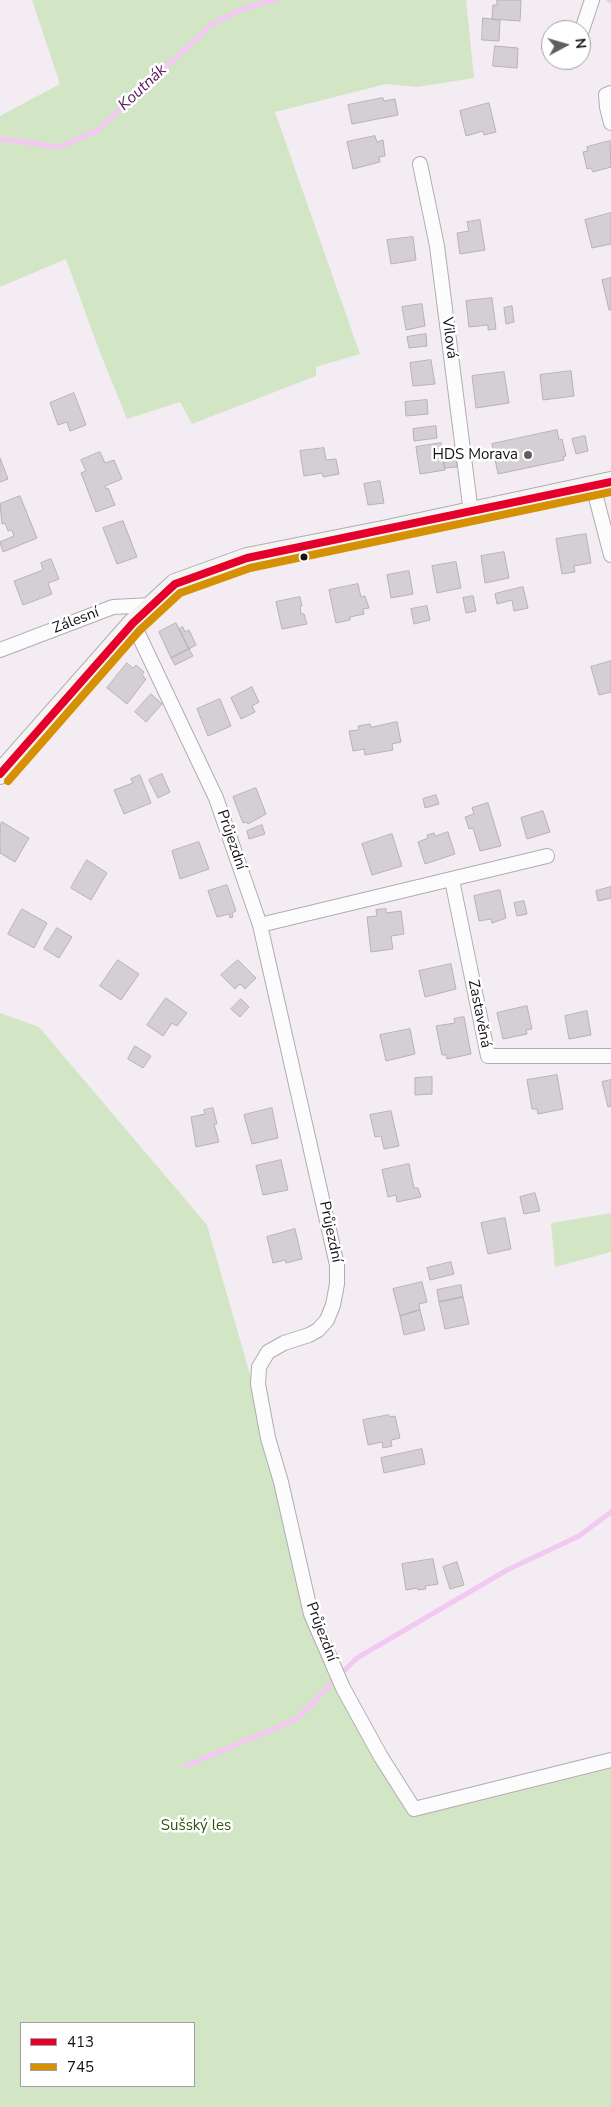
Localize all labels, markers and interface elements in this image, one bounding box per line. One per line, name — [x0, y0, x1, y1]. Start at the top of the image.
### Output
north arrow — [541, 20, 591, 70]
text: N — [570, 37, 590, 50]
water label: Koutnák — [115, 61, 171, 115]
street label: Vilová — [438, 316, 460, 360]
place label: HDS Morava — [433, 446, 518, 464]
marker: HDS Morava — [522, 449, 534, 461]
unlabelled marker — [299, 552, 309, 562]
street label: Zálesní — [50, 604, 102, 638]
street label: Průjezdní — [212, 808, 250, 872]
street label: Zastavěná — [464, 978, 494, 1050]
street label: Průjezdní — [315, 1200, 345, 1264]
street label: Průjezdní — [301, 1600, 341, 1664]
park label: Sušský les — [161, 1817, 231, 1835]
legend — [20, 2022, 195, 2087]
text: 413 — [67, 2032, 94, 2052]
text: 745 — [67, 2057, 94, 2077]

